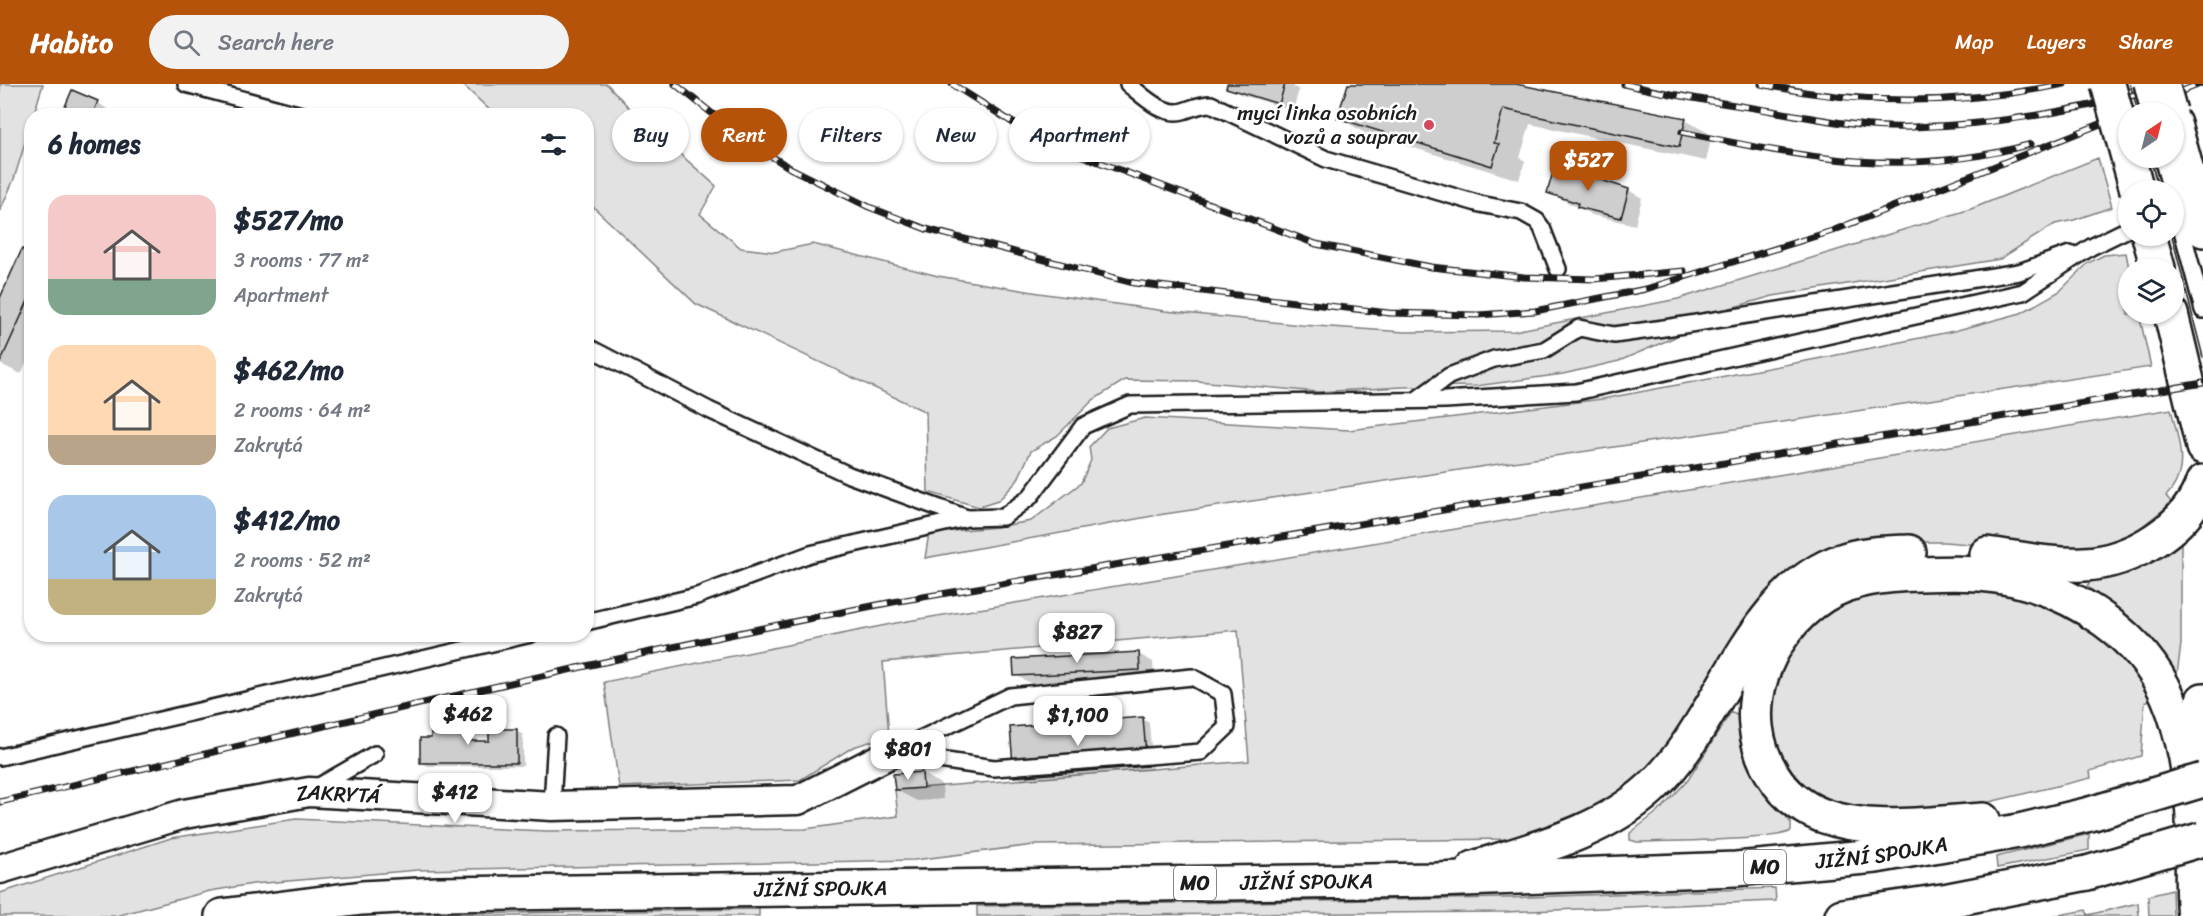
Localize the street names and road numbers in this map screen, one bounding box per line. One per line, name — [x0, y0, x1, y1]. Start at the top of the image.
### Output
street label: ZAKRYTÁ — [293, 773, 383, 815]
street label: JIŽNÍ SPOJKA — [1813, 825, 1951, 881]
road number: MO — [1744, 850, 1786, 884]
street label: JIŽNÍ SPOJKA — [1239, 862, 1373, 902]
road number: MO — [1174, 866, 1216, 900]
street label: JIŽNÍ SPOJKA — [753, 869, 887, 909]

